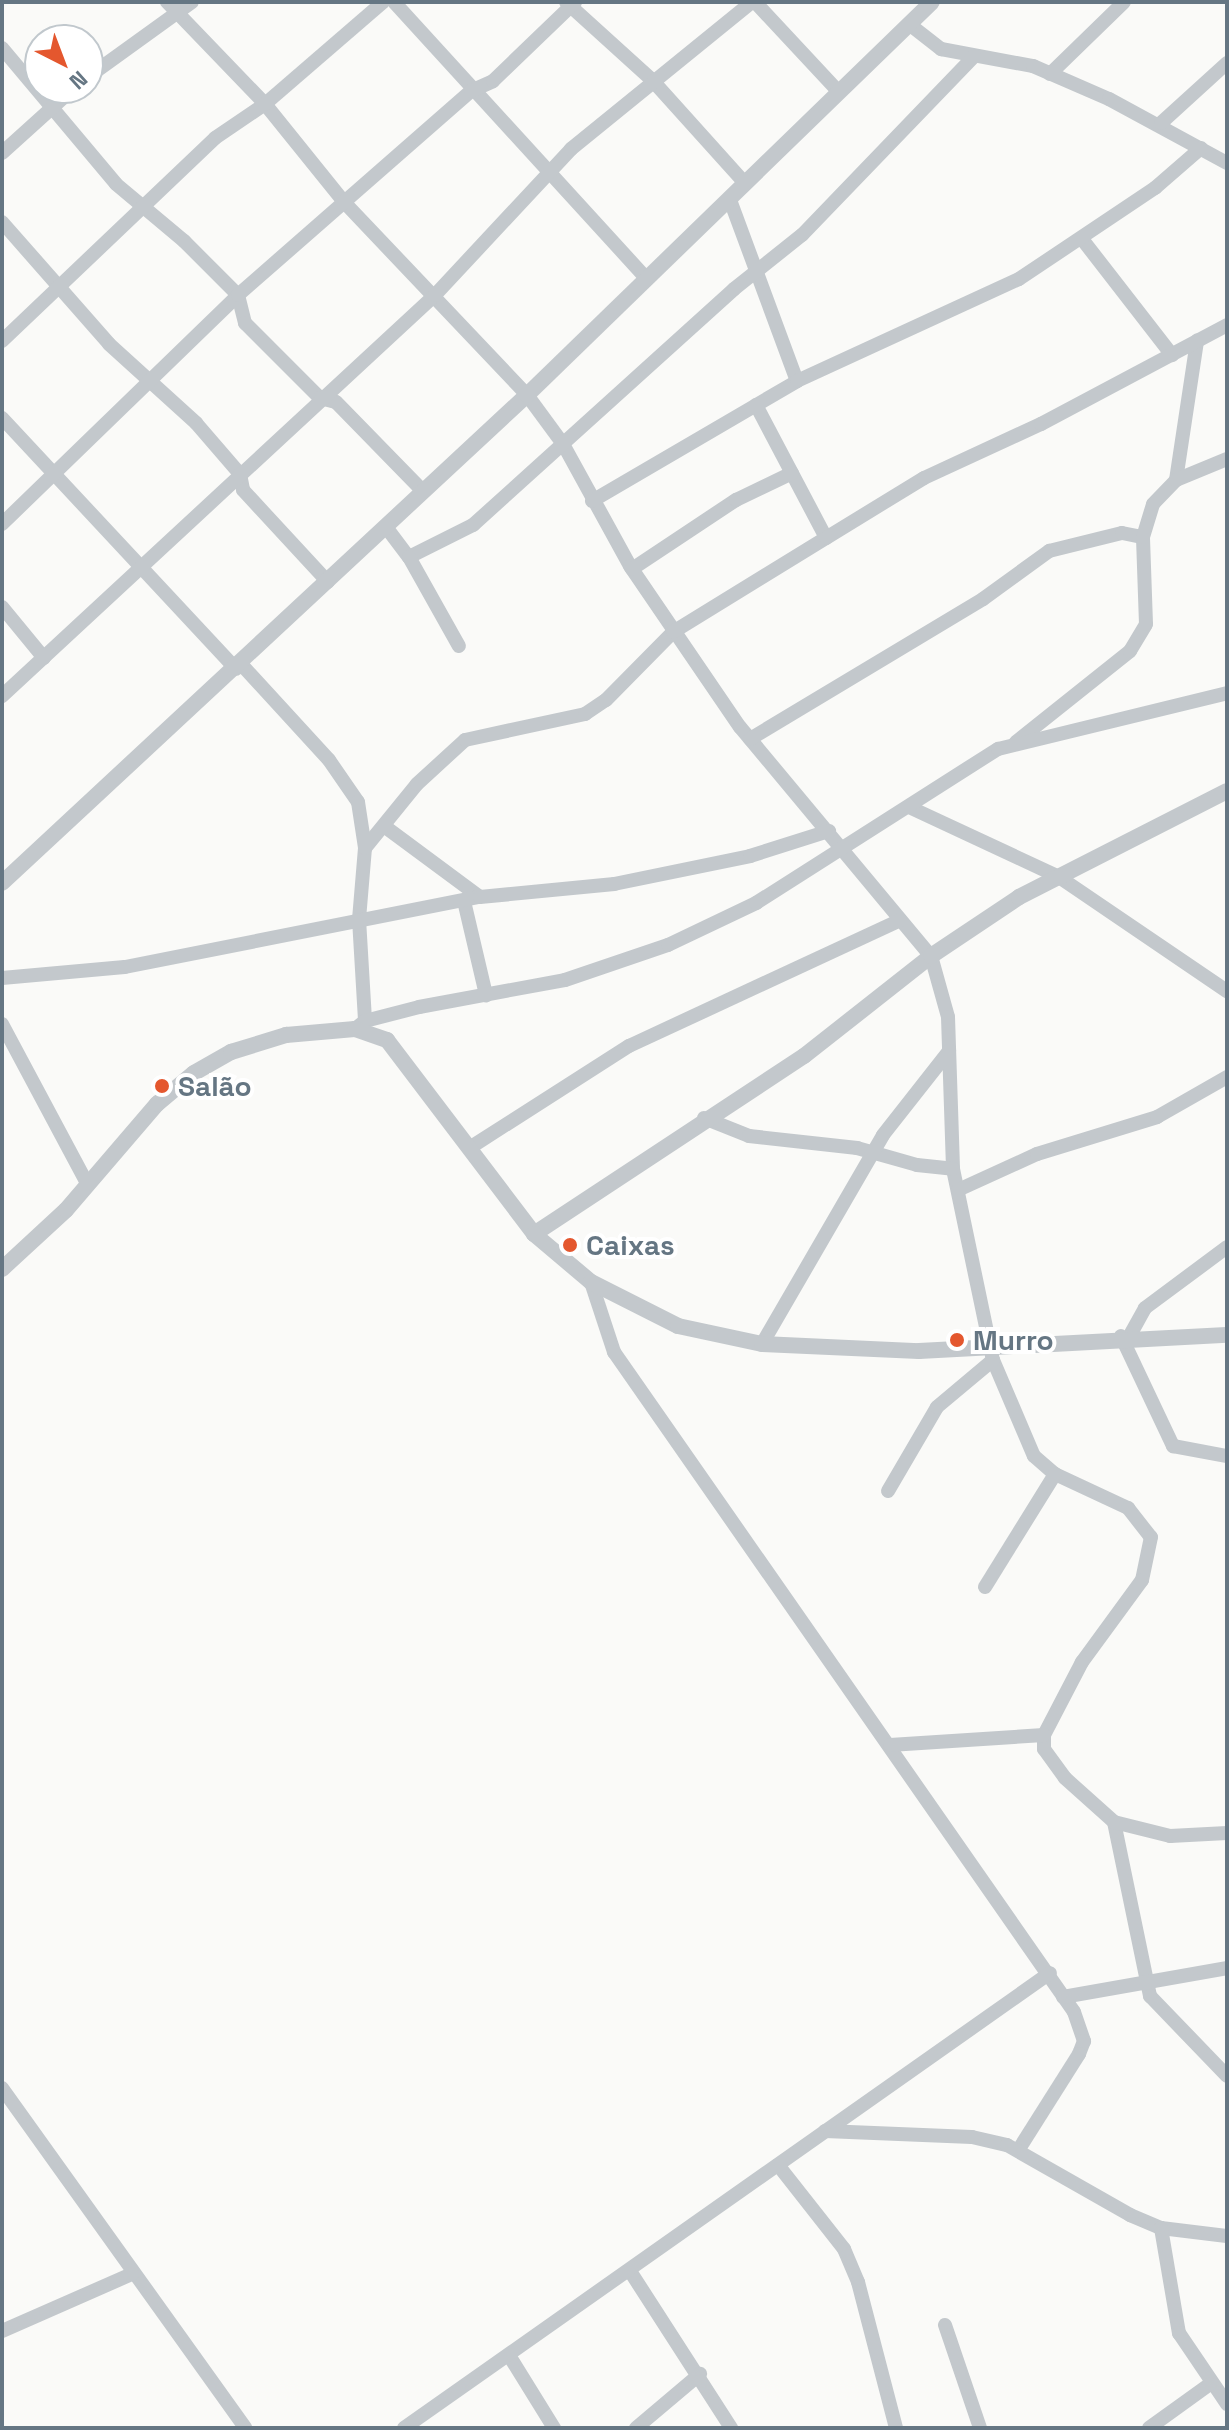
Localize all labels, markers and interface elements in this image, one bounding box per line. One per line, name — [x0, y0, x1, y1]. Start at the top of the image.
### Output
north arrow — [24, 24, 104, 104]
text: N — [64, 65, 94, 96]
place label: Salão — [178, 1069, 252, 1103]
marker: Salão — [153, 1077, 171, 1095]
place label: Caixas — [586, 1228, 675, 1262]
marker: Caixas — [561, 1236, 579, 1254]
place label: Murro — [973, 1323, 1054, 1357]
marker: Murro — [948, 1331, 966, 1349]

